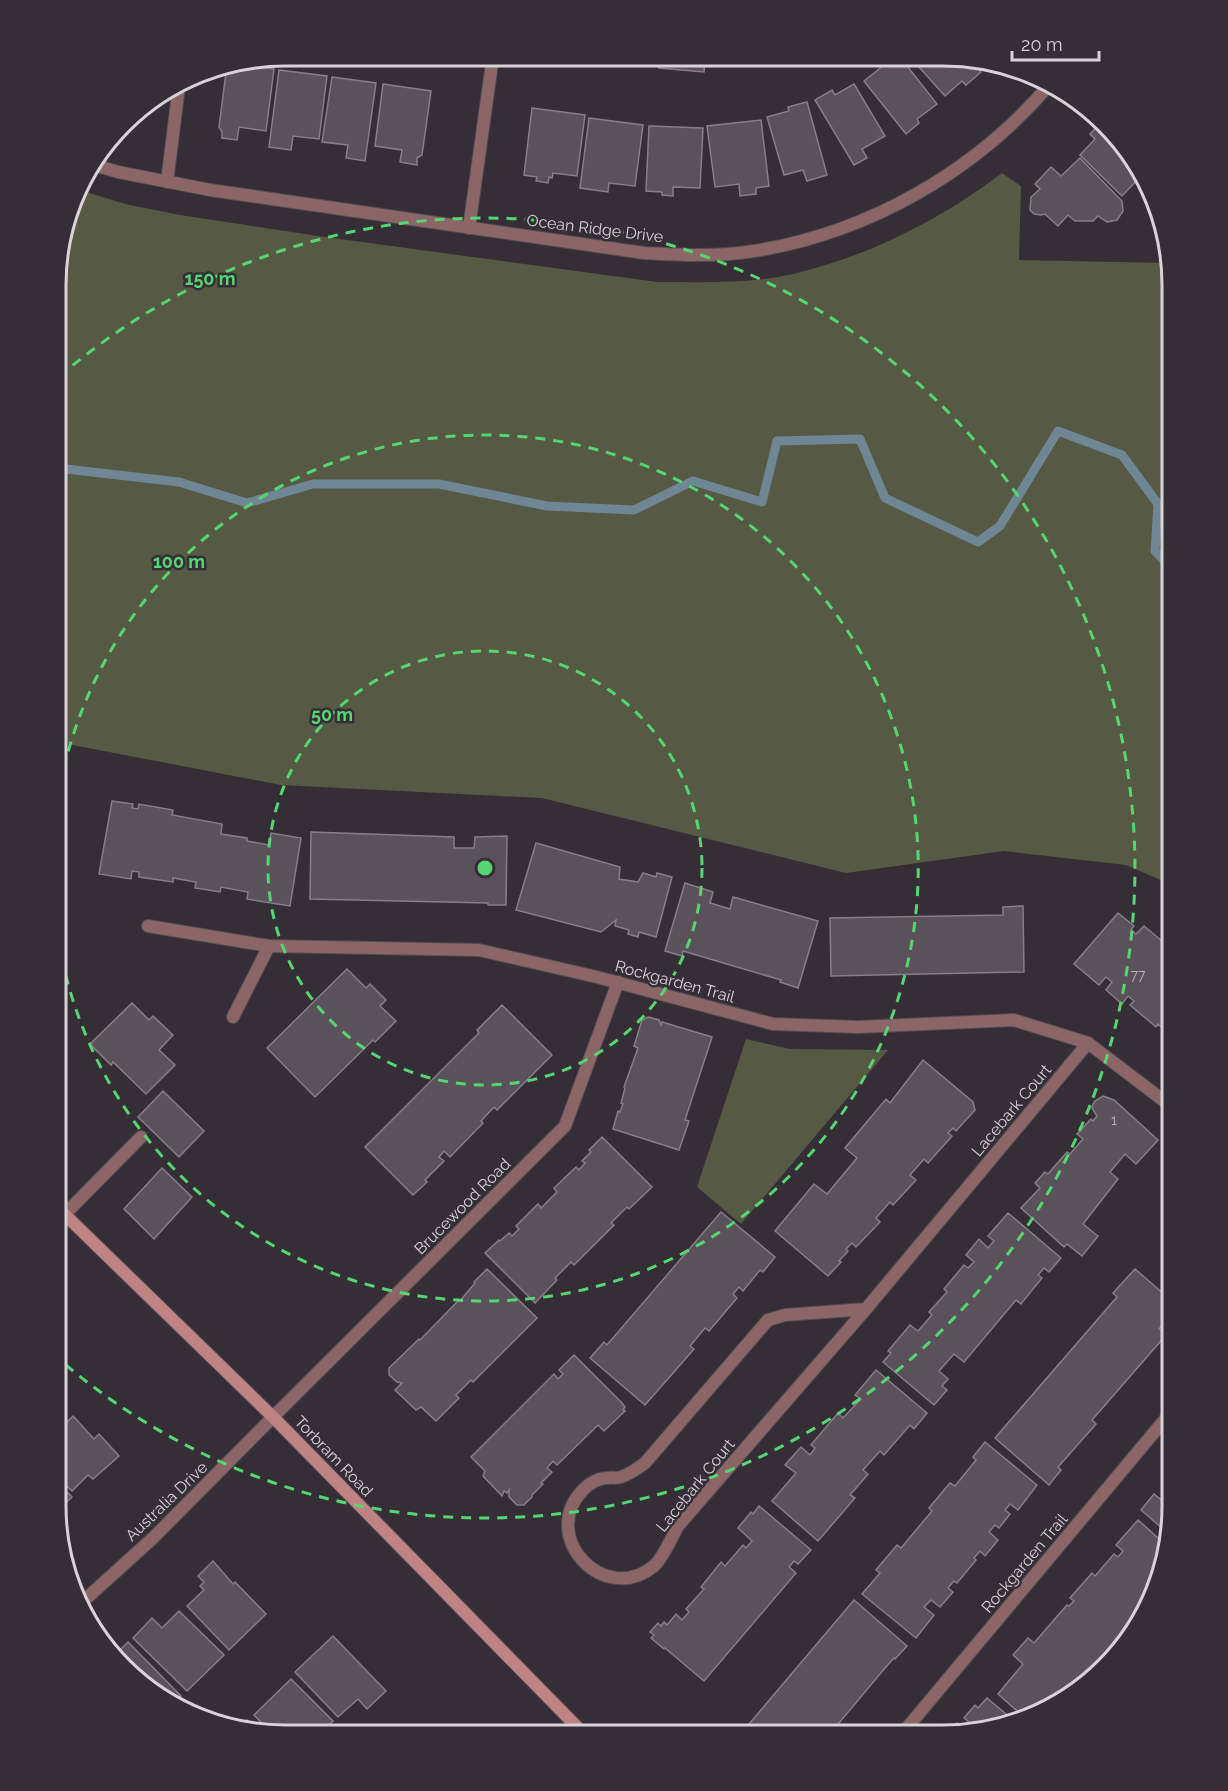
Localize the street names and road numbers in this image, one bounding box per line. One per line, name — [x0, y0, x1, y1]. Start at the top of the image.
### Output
street label: Ocean Ridge Drive — [525, 211, 664, 246]
street label: Rockgarden Trail — [613, 956, 738, 1007]
street label: Lacebark Court — [968, 1060, 1056, 1160]
street label: Brucewood Road — [410, 1154, 514, 1258]
street label: Torbram Road — [291, 1412, 377, 1501]
street label: Lacebark Court — [652, 1435, 739, 1536]
street label: Australia Drive — [121, 1458, 211, 1545]
street label: Rockgarden Trail — [977, 1509, 1072, 1617]

